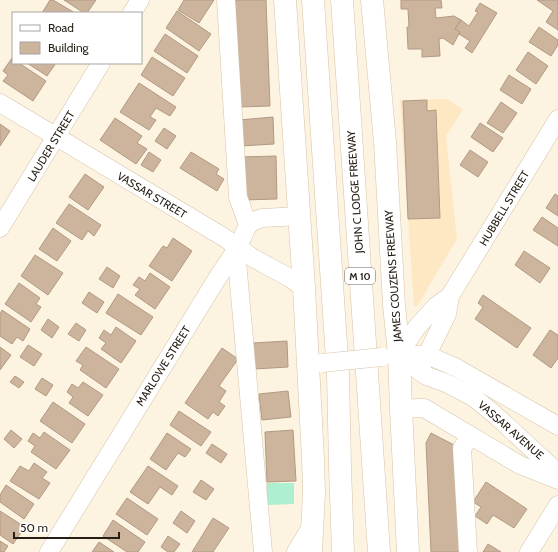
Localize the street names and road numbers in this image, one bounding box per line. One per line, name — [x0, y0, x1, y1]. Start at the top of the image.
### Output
street label: LAUDER STREET — [24, 108, 78, 184]
street label: JOHN C LODGE FREEWAY — [344, 129, 366, 255]
street label: HUBBELL STREET — [476, 168, 532, 248]
street label: VASSAR STREET — [115, 169, 189, 221]
street label: JAMES COUZENS FREEWAY — [381, 209, 405, 343]
road number: M 10 — [345, 268, 375, 284]
street label: MARLOWE STREET — [133, 323, 193, 409]
street label: VASSAR AVENUE — [475, 398, 547, 462]

